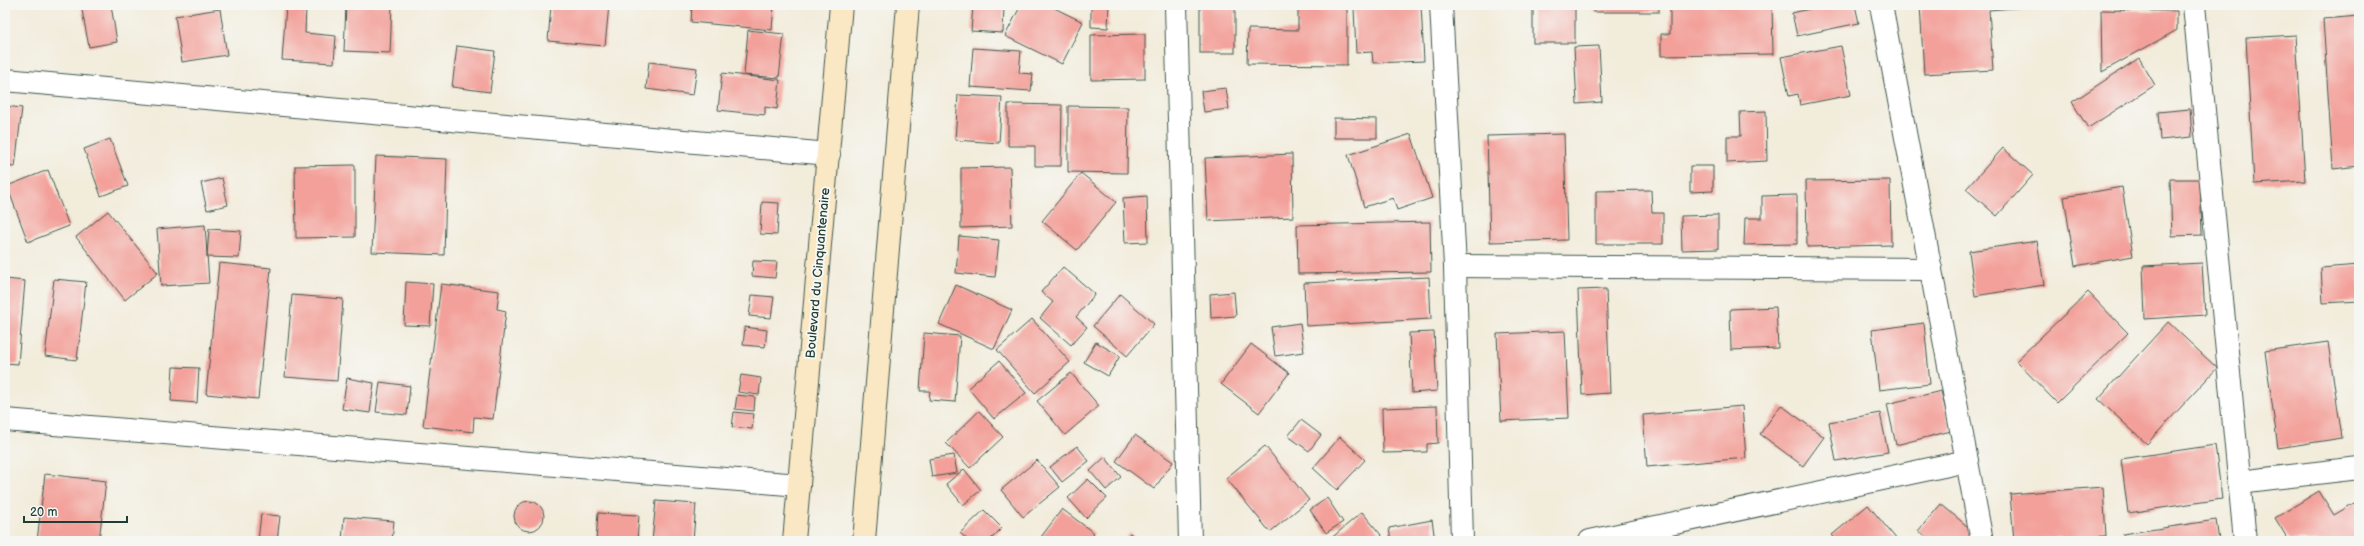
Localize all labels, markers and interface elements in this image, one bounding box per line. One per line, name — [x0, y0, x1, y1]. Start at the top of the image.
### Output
street label: Boulevard du Cinquantenaire — [803, 187, 833, 359]
scale bar — [24, 498, 127, 524]
text: 20 m — [30, 505, 57, 520]

